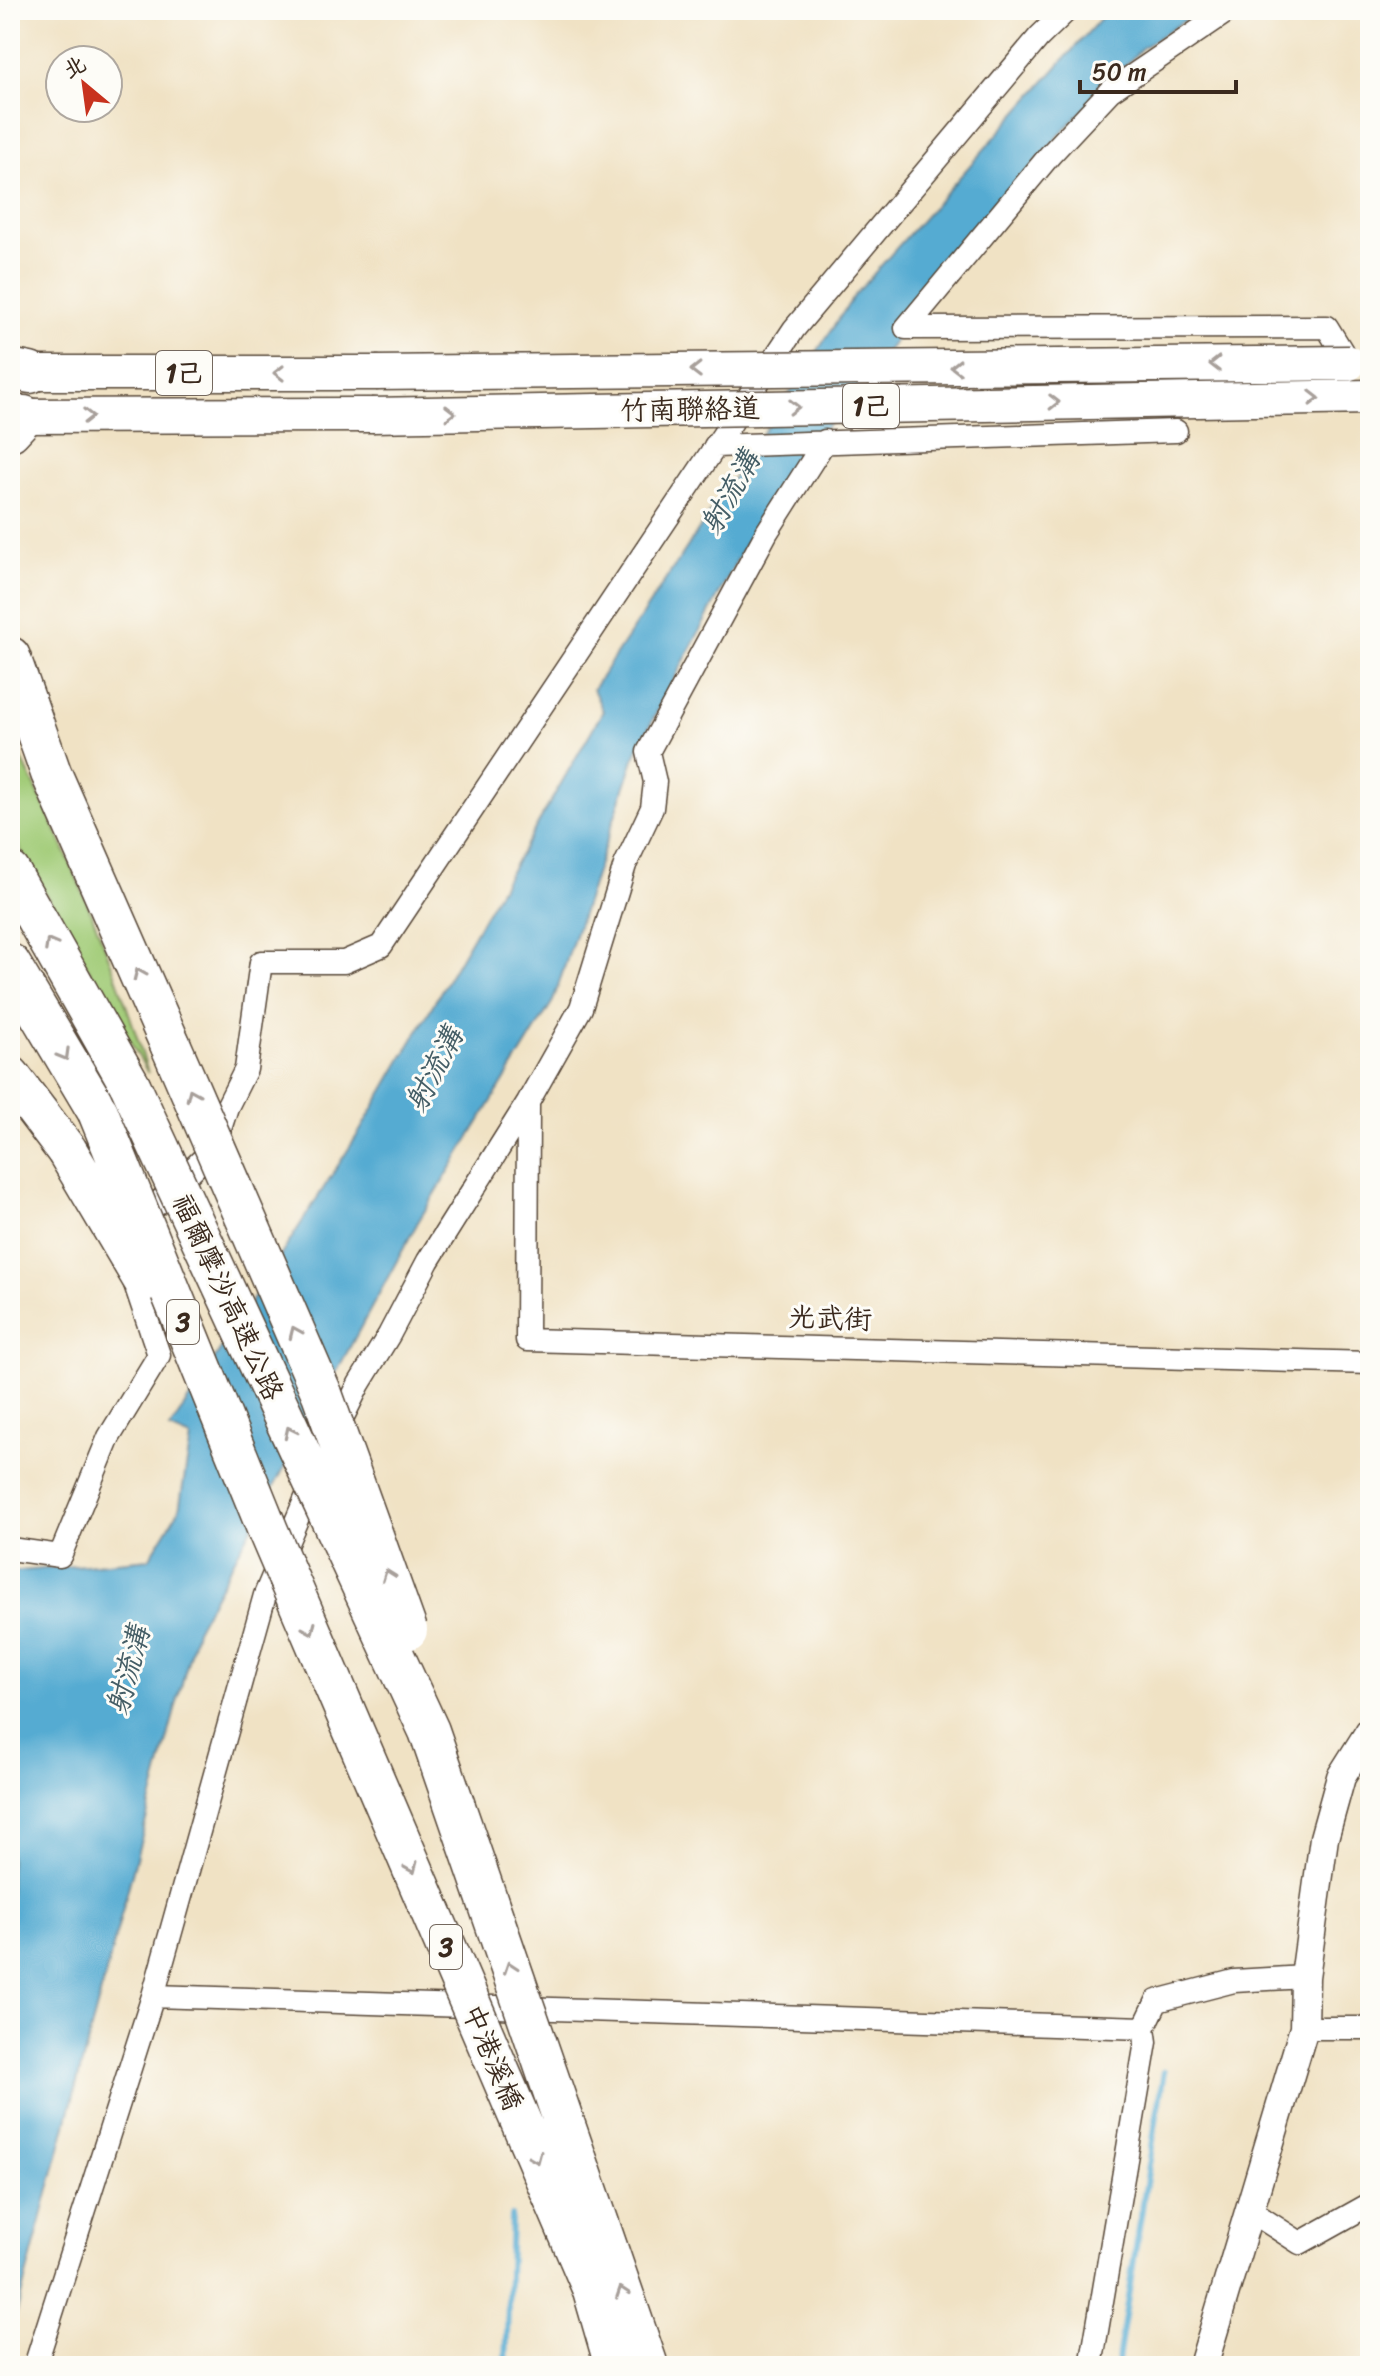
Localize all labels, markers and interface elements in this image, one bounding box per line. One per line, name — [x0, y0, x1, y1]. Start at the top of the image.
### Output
north arrow — [44, 44, 124, 124]
scale bar — [1080, 44, 1236, 94]
text: 北 — [55, 45, 94, 89]
text: 50 m — [1092, 51, 1147, 93]
road number: 1己 — [156, 351, 212, 395]
one-way arrow — [1208, 356, 1221, 373]
one-way arrow — [949, 358, 962, 376]
one-way arrow — [689, 361, 702, 378]
one-way arrow — [272, 364, 285, 382]
street label: 竹南聯絡道 — [620, 383, 760, 435]
road number: 1己 — [843, 384, 899, 428]
one-way arrow — [1308, 389, 1321, 407]
one-way arrow — [1048, 394, 1061, 411]
one-way arrow — [788, 398, 801, 416]
one-way arrow — [444, 405, 457, 422]
one-way arrow — [82, 407, 95, 424]
water label: 射流溝 — [685, 437, 777, 544]
one-way arrow — [44, 938, 60, 952]
one-way arrow — [133, 968, 149, 982]
water label: 射流溝 — [390, 1014, 480, 1121]
one-way arrow — [54, 1046, 70, 1061]
one-way arrow — [185, 1088, 201, 1102]
street label: 福爾摩沙高速公路 — [158, 1185, 298, 1409]
street label: 光武街 — [787, 1292, 873, 1344]
road number: 3 — [167, 1300, 199, 1344]
one-way arrow — [289, 1326, 305, 1340]
one-way arrow — [284, 1426, 300, 1440]
one-way arrow — [381, 1569, 397, 1583]
water label: 射流溝 — [90, 1617, 167, 1720]
one-way arrow — [301, 1620, 317, 1635]
one-way arrow — [403, 1860, 419, 1874]
road number: 3 — [430, 1925, 462, 1969]
one-way arrow — [504, 1961, 520, 1975]
street label: 中港溪橋 — [449, 1996, 537, 2118]
one-way arrow — [527, 2150, 543, 2164]
one-way arrow — [616, 2286, 632, 2300]

